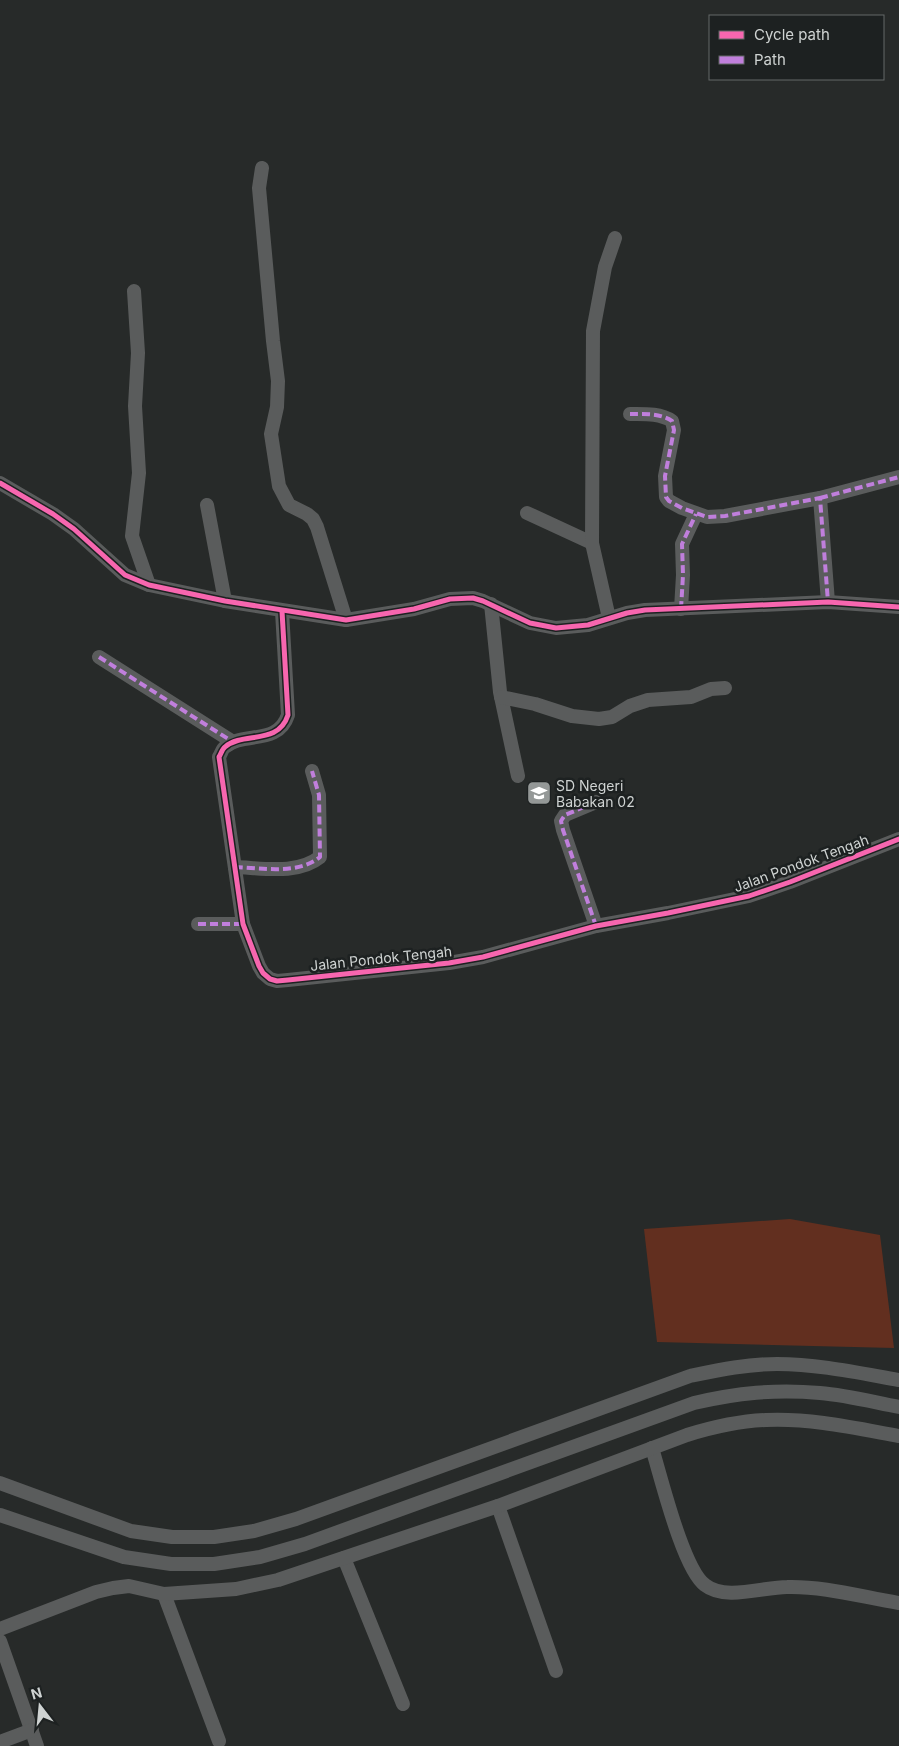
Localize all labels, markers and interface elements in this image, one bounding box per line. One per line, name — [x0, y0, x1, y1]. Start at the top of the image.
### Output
legend — [709, 15, 884, 80]
text: Cycle path — [754, 25, 830, 44]
text: Path — [754, 50, 786, 69]
place label: SD Negeri Babakan 02 — [556, 777, 635, 810]
school or university icon: SD Negeri Babakan 02 — [526, 780, 552, 806]
street label: Jalan Pondok Tengah — [731, 831, 871, 895]
street label: Jalan Pondok Tengah — [309, 942, 453, 974]
north arrow — [15, 1681, 65, 1731]
text: N — [29, 1683, 44, 1703]

